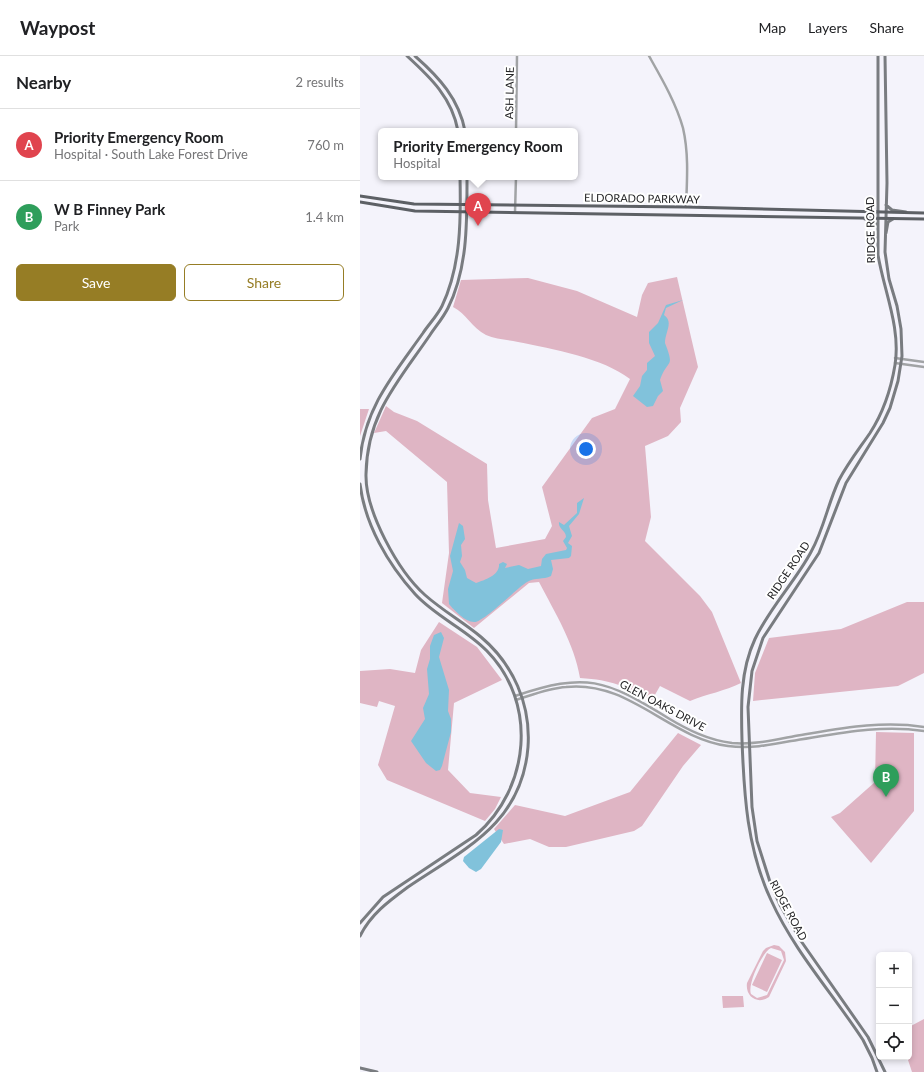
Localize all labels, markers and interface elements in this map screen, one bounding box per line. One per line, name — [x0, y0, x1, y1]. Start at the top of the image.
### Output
text: Waypost — [20, 16, 95, 39]
text: Map — [758, 19, 786, 36]
text: Layers — [808, 19, 848, 36]
text: Share — [870, 19, 904, 36]
street label: ASH LANE — [502, 67, 516, 119]
text: Nearby — [16, 72, 71, 93]
text: 2 results — [296, 74, 344, 90]
text: Priority Emergency Room — [54, 128, 224, 146]
popup — [378, 128, 578, 180]
text: A — [24, 137, 34, 153]
text: 760 m — [307, 137, 344, 153]
text: Priority Emergency Room — [393, 137, 563, 155]
text: Hospital · South Lake Forest Drive — [54, 146, 248, 162]
text: Hospital — [393, 155, 441, 171]
street label: ELDORADO PARKWAY — [584, 190, 700, 206]
pin: A — [465, 193, 491, 226]
street label: RIDGE ROAD — [863, 197, 877, 263]
text: W B Finney Park — [54, 200, 165, 218]
text: B — [25, 209, 33, 225]
text: 1.4 km — [305, 209, 344, 225]
text: Park — [54, 218, 79, 234]
button: Save — [16, 264, 176, 301]
button: Share — [184, 264, 344, 301]
your location — [576, 439, 596, 459]
street label: RIDGE ROAD — [764, 539, 812, 601]
street label: GLEN OAKS DRIVE — [618, 677, 708, 733]
pin: B — [873, 764, 899, 797]
street label: RIDGE ROAD — [768, 877, 810, 943]
map controls — [876, 952, 912, 1060]
button: + — [876, 952, 912, 988]
button: − — [876, 988, 912, 1024]
button: locate — [876, 1024, 912, 1060]

